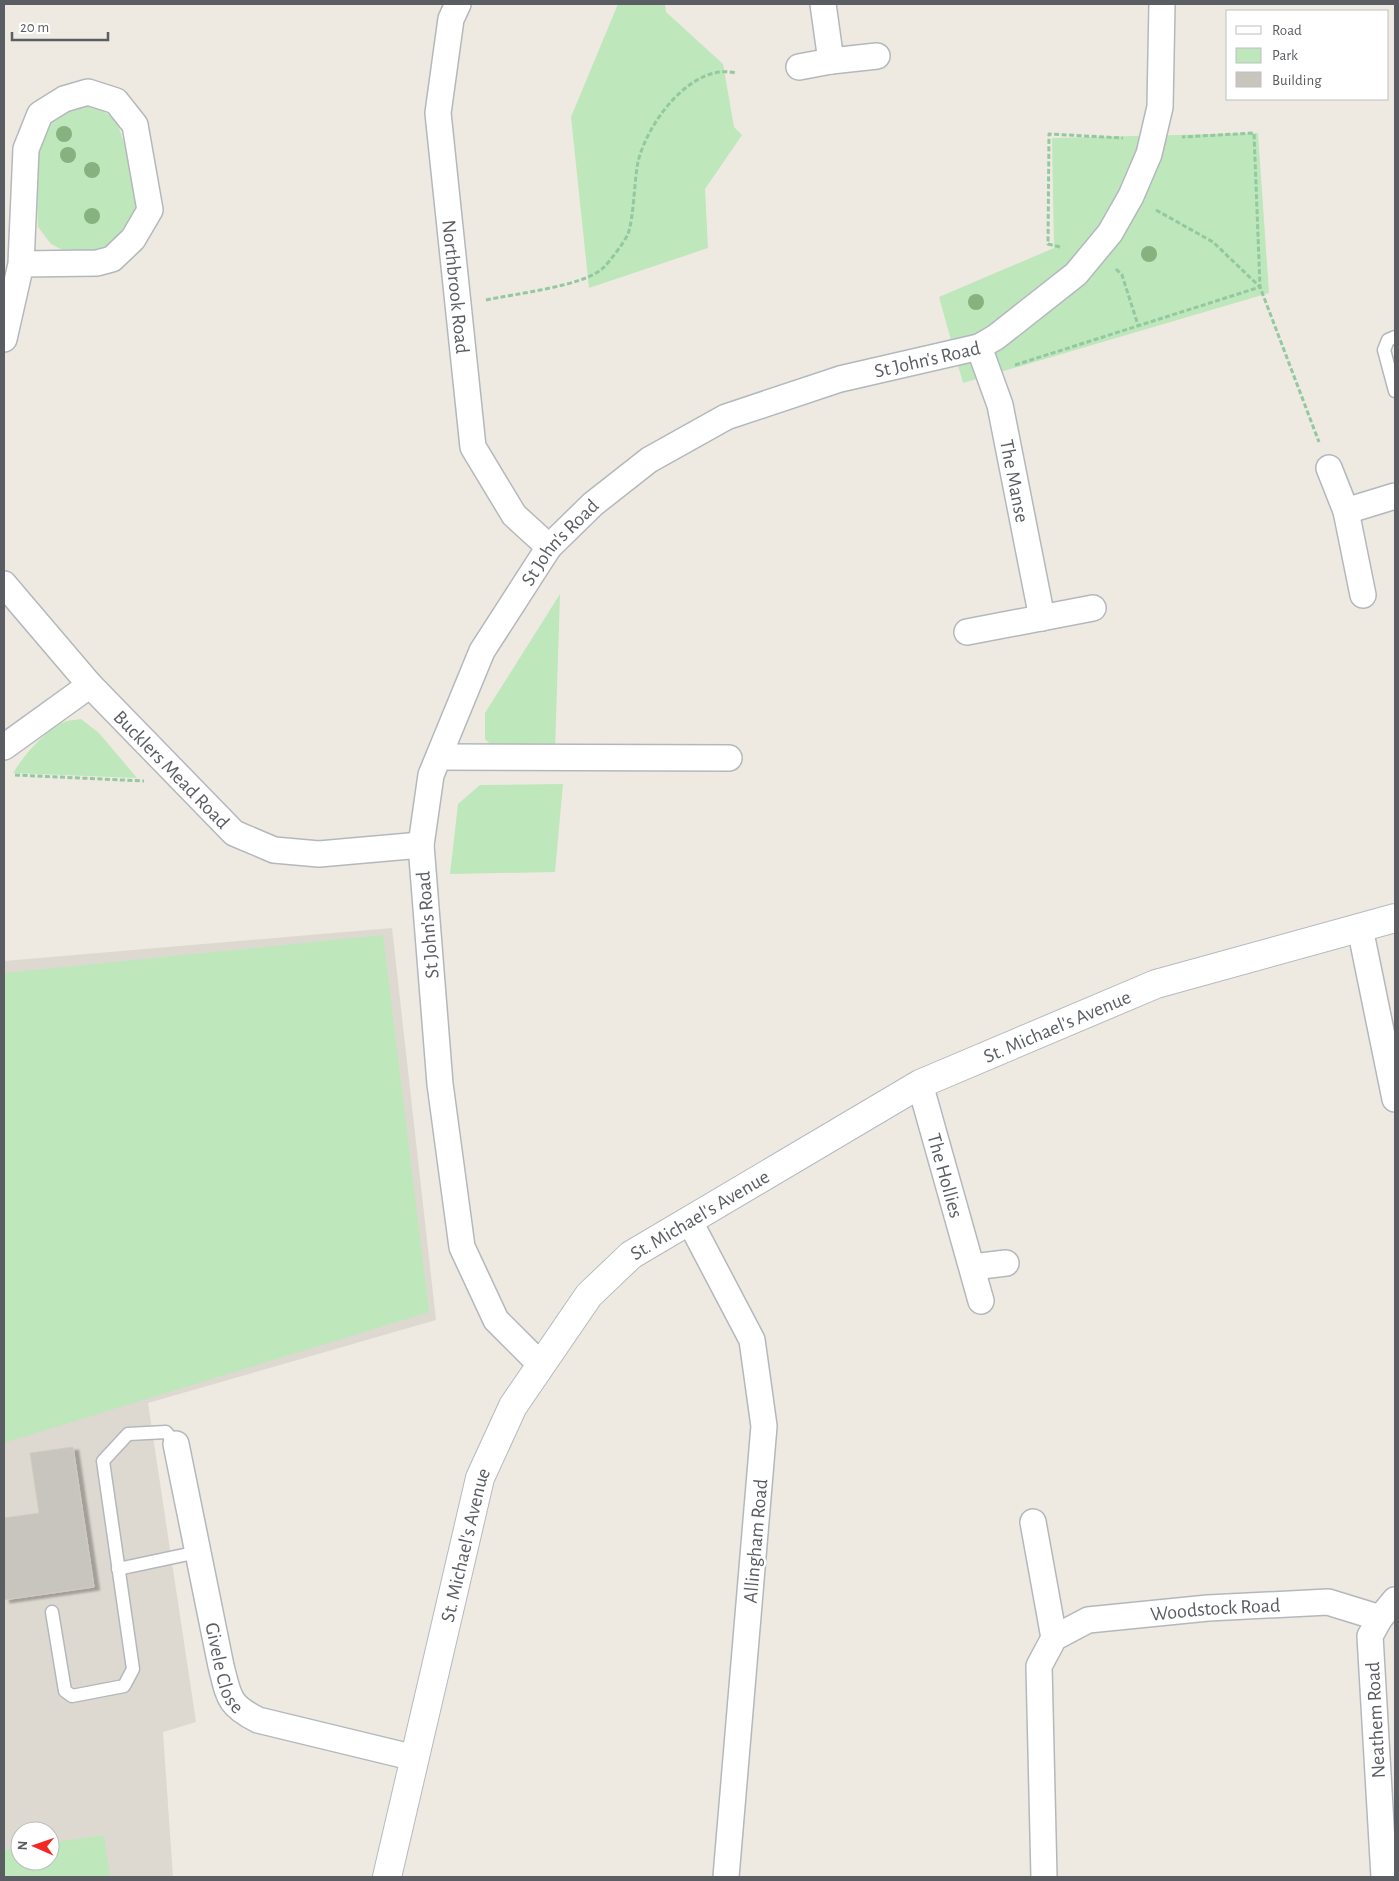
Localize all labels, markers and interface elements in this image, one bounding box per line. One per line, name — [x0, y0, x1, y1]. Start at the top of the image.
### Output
scale bar — [12, 10, 109, 42]
legend — [1226, 10, 1389, 100]
text: 20 m — [20, 20, 49, 35]
text: Road — [1272, 23, 1302, 38]
text: Park — [1272, 48, 1298, 63]
text: Building — [1272, 73, 1322, 88]
street label: Northbrook Road — [438, 219, 472, 355]
street label: St John's Road — [873, 338, 982, 382]
street label: The Manse — [996, 438, 1032, 524]
street label: St John's Road — [518, 496, 603, 589]
street label: Bucklers Mead Road — [109, 707, 233, 833]
street label: St John's Road — [413, 870, 443, 979]
street label: St. Michael's Avenue — [981, 987, 1134, 1067]
street label: The Hollies — [923, 1131, 966, 1220]
street label: St. Michael's Avenue — [627, 1167, 773, 1264]
street label: St. Michael's Avenue — [438, 1465, 494, 1624]
street label: Allingham Road — [741, 1478, 771, 1604]
street label: Woodstock Road — [1149, 1595, 1281, 1625]
street label: Givele Close — [201, 1621, 247, 1718]
street label: Neathem Road — [1363, 1661, 1389, 1779]
north arrow — [10, 1821, 60, 1871]
text: N — [16, 1840, 30, 1851]

